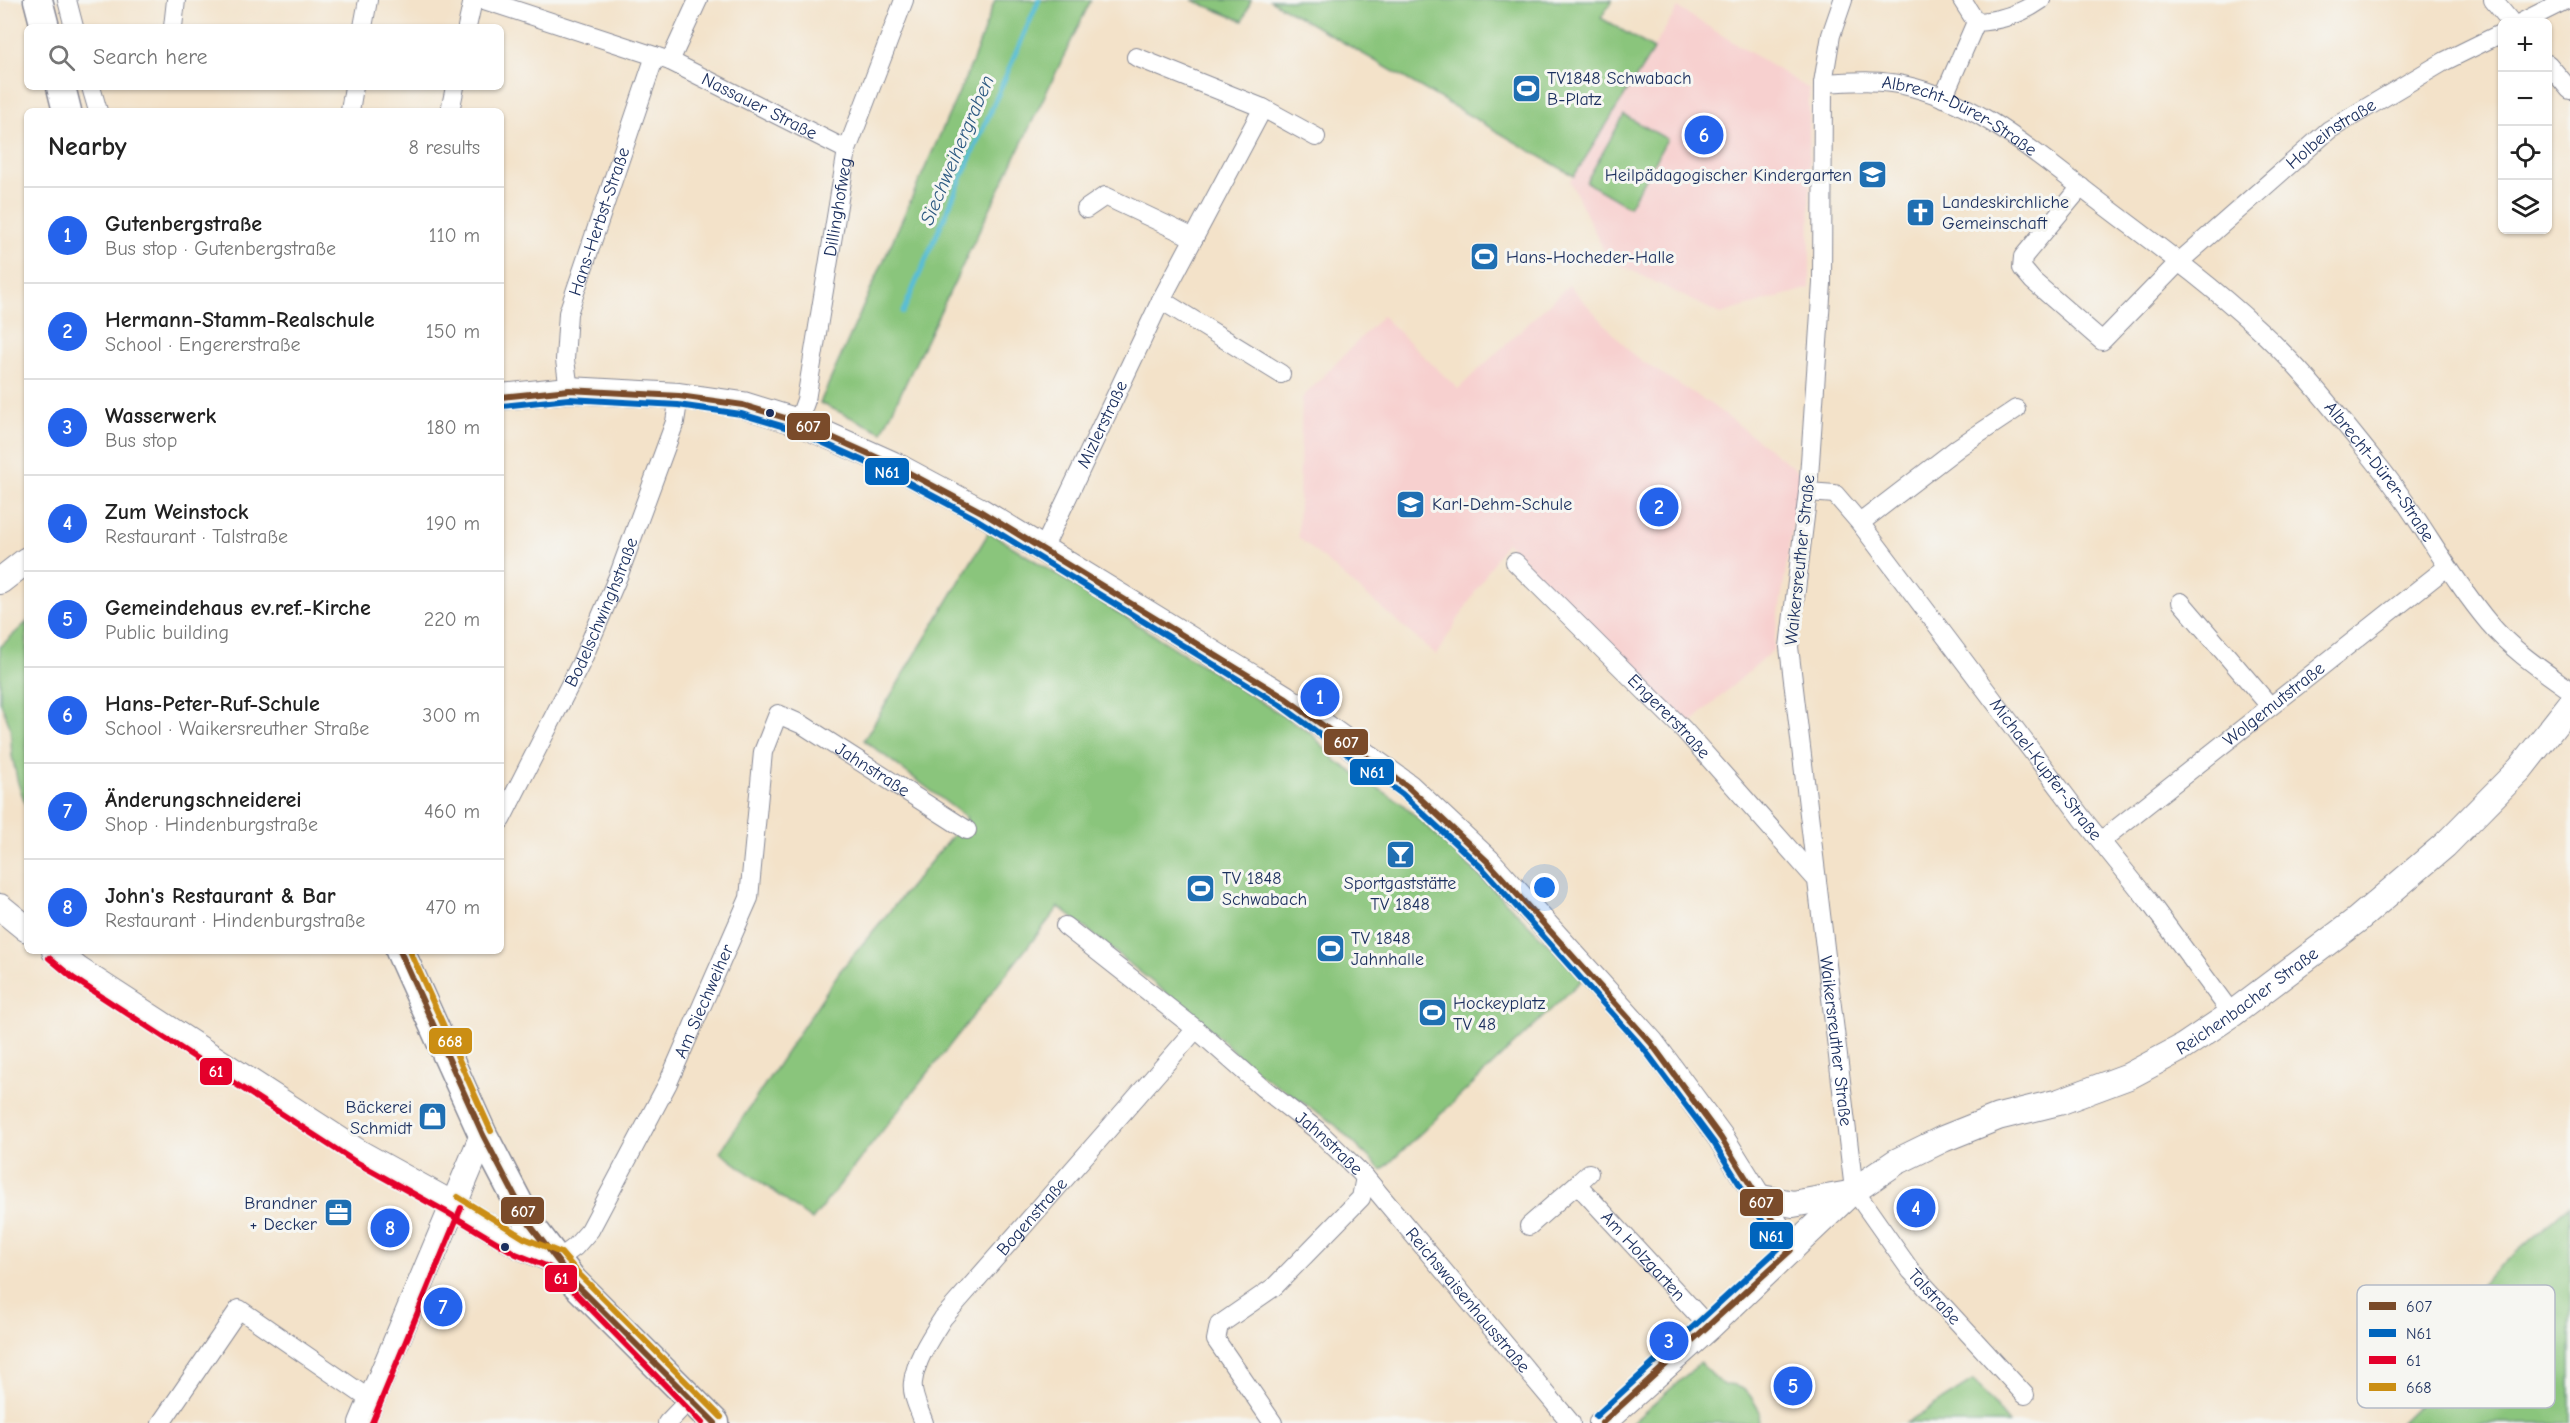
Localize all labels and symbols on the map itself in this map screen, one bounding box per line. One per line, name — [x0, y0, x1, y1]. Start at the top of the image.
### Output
street label: Nassauer Straße — [698, 68, 821, 144]
place label: TV1848 Schwabach B-Platz — [1547, 68, 1692, 110]
street label: Albrecht-Dürer-Straße — [1881, 71, 2041, 160]
water label: Siechweihergraben — [915, 72, 999, 228]
sports icon: TV1848 Schwabach B-Platz — [1510, 72, 1542, 104]
street label: Holbeinstraße — [2282, 94, 2380, 173]
pin: 6 — [1684, 112, 1724, 158]
street label: Hans-Herbst-Straße — [564, 145, 634, 298]
street label: Dillinghofweg — [819, 156, 856, 258]
school or university icon: Heilpädagogischer Kindergarten — [1857, 159, 1889, 191]
place label: Heilpädagogischer Kindergarten — [1605, 165, 1852, 186]
place label: Landeskirchliche Gemeinschaft — [1942, 192, 2069, 234]
church icon: Landeskirchliche Gemeinschaft — [1905, 196, 1937, 228]
sports icon: Hans-Hocheder-Halle — [1469, 241, 1501, 273]
place label: Hans-Hocheder-Halle — [1506, 247, 1674, 268]
street label: Mizlerstraße — [1072, 377, 1132, 471]
street label: Albrecht-Dürer-Straße — [2320, 397, 2439, 546]
unlabelled marker — [764, 407, 776, 419]
line badge: 607 — [786, 412, 831, 441]
text: 607 — [796, 418, 821, 436]
line badge: N61 — [864, 457, 910, 486]
text: N61 — [874, 464, 900, 482]
street label: Waikersreuther Straße — [1781, 474, 1819, 646]
pin: 2 — [1640, 484, 1678, 530]
school or university icon: Karl-Dehm-Schule — [1395, 488, 1427, 520]
place label: Karl-Dehm-Schule — [1432, 494, 1572, 515]
street label: Bodelschwinghstraße — [560, 535, 642, 690]
street label: Wolgemutstraße — [2219, 658, 2329, 751]
street label: Engererstraße — [1623, 670, 1715, 763]
pin: 1 — [1300, 674, 1340, 720]
street label: Michael-Kupfer-Straße — [1985, 694, 2107, 845]
line badge: 607 — [1323, 728, 1369, 756]
text: 607 — [1334, 734, 1359, 752]
street label: Jahnstraße — [831, 738, 914, 801]
line badge: N61 — [1349, 758, 1395, 786]
text: N61 — [1359, 764, 1385, 782]
bar icon: Sportgaststätte TV 1848 — [1384, 838, 1416, 870]
place label: TV 1848 Schwabach — [1222, 868, 1307, 910]
sports icon: TV 1848 Schwabach — [1185, 872, 1217, 904]
place label: Sportgaststätte TV 1848 — [1344, 873, 1456, 915]
your location — [1530, 873, 1559, 902]
place label: TV 1848 Jahnhalle — [1351, 928, 1424, 970]
sports icon: TV 1848 Jahnhalle — [1314, 932, 1346, 964]
street label: Am Siechweiher — [670, 940, 738, 1061]
street label: Reichenbacher Straße — [2173, 943, 2322, 1059]
street label: Waikersreuther Straße — [1816, 954, 1857, 1127]
place label: Hockeyplatz TV 48 — [1453, 993, 1546, 1035]
sports icon: Hockeyplatz TV 48 — [1416, 997, 1448, 1029]
line badge: 668 — [428, 1027, 473, 1055]
text: 668 — [438, 1033, 462, 1051]
line badge: 61 — [199, 1057, 233, 1086]
text: 61 — [209, 1063, 223, 1081]
place label: Bäckerei Schmidt — [346, 1097, 413, 1139]
shop icon: Bäckerei Schmidt — [417, 1101, 449, 1133]
street label: Jahnstraße — [1291, 1107, 1367, 1179]
street label: Bogenstraße — [992, 1173, 1072, 1260]
pin: 4 — [1896, 1186, 1936, 1230]
line badge: 607 — [1739, 1188, 1784, 1217]
place label: Brandner + Decker — [244, 1193, 318, 1235]
text: 607 — [1749, 1194, 1774, 1212]
line badge: 607 — [500, 1196, 545, 1225]
office icon: Brandner + Decker — [322, 1197, 354, 1229]
text: 607 — [511, 1203, 536, 1221]
pin: 8 — [370, 1206, 410, 1250]
street label: Am Holzgarten — [1597, 1206, 1690, 1305]
line badge: N61 — [1749, 1221, 1794, 1250]
street label: Reichswaisenhausstraße — [1401, 1223, 1535, 1377]
text: N61 — [1758, 1228, 1784, 1246]
unlabelled marker — [499, 1241, 511, 1253]
line badge: 61 — [544, 1264, 578, 1293]
street label: Talstraße — [1904, 1264, 1965, 1329]
text: 61 — [554, 1270, 568, 1288]
pin: 7 — [424, 1284, 462, 1330]
legend — [2357, 1285, 2555, 1408]
text: 607 — [2406, 1298, 2432, 1316]
pin: 3 — [1650, 1318, 1688, 1364]
text: N61 — [2406, 1325, 2432, 1343]
text: 61 — [2406, 1352, 2421, 1370]
pin: 5 — [1774, 1364, 1812, 1408]
text: 668 — [2406, 1379, 2432, 1397]

